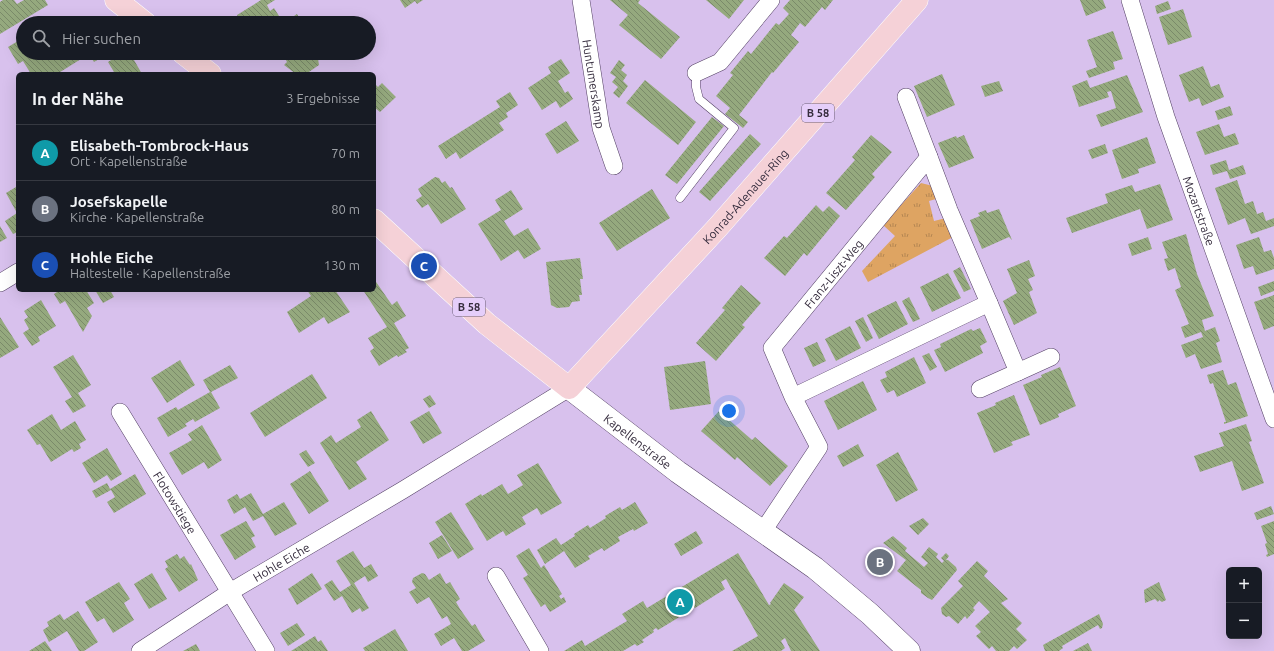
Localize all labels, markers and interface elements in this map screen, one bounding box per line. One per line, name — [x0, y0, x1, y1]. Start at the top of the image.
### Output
search box — [16, 16, 376, 60]
icon: search — [30, 27, 52, 49]
text: Hier suchen — [62, 30, 141, 47]
street label: Huntumerskamp — [581, 38, 607, 129]
text: In der Nähe — [32, 89, 124, 108]
text: 3 Ergebnisse — [286, 91, 360, 105]
road number: B 58 — [802, 104, 834, 122]
text: Elisabeth-Tombrock-Haus — [70, 137, 249, 154]
text: A — [40, 146, 50, 160]
text: 70 m — [331, 146, 360, 160]
street label: Konrad-Adenauer-Ring — [700, 146, 790, 246]
text: Ort · Kapellenstraße — [70, 154, 187, 168]
street label: Mozartstraße — [1181, 174, 1218, 247]
text: Josefskapelle — [70, 193, 168, 210]
text: B — [41, 202, 49, 216]
text: 80 m — [331, 202, 360, 216]
text: Kirche · Kapellenstraße — [70, 210, 204, 224]
street label: Franz-Liszt-Weg — [801, 237, 865, 310]
text: Hohle Eiche — [70, 249, 153, 266]
pin: C — [411, 251, 437, 281]
text: C — [41, 258, 49, 272]
text: 130 m — [324, 258, 360, 272]
text: Haltestelle · Kapellenstraße — [70, 266, 231, 280]
road number: B 58 — [453, 298, 485, 316]
your location — [719, 401, 739, 421]
street label: Kapellenstraße — [602, 411, 674, 471]
street label: Flotowstiege — [151, 469, 199, 536]
street label: Hohle Eiche — [250, 540, 312, 584]
pin: B — [867, 547, 893, 577]
map controls — [1226, 567, 1262, 639]
button: + — [1226, 567, 1262, 603]
pin: A — [667, 587, 693, 617]
button: − — [1226, 603, 1262, 639]

